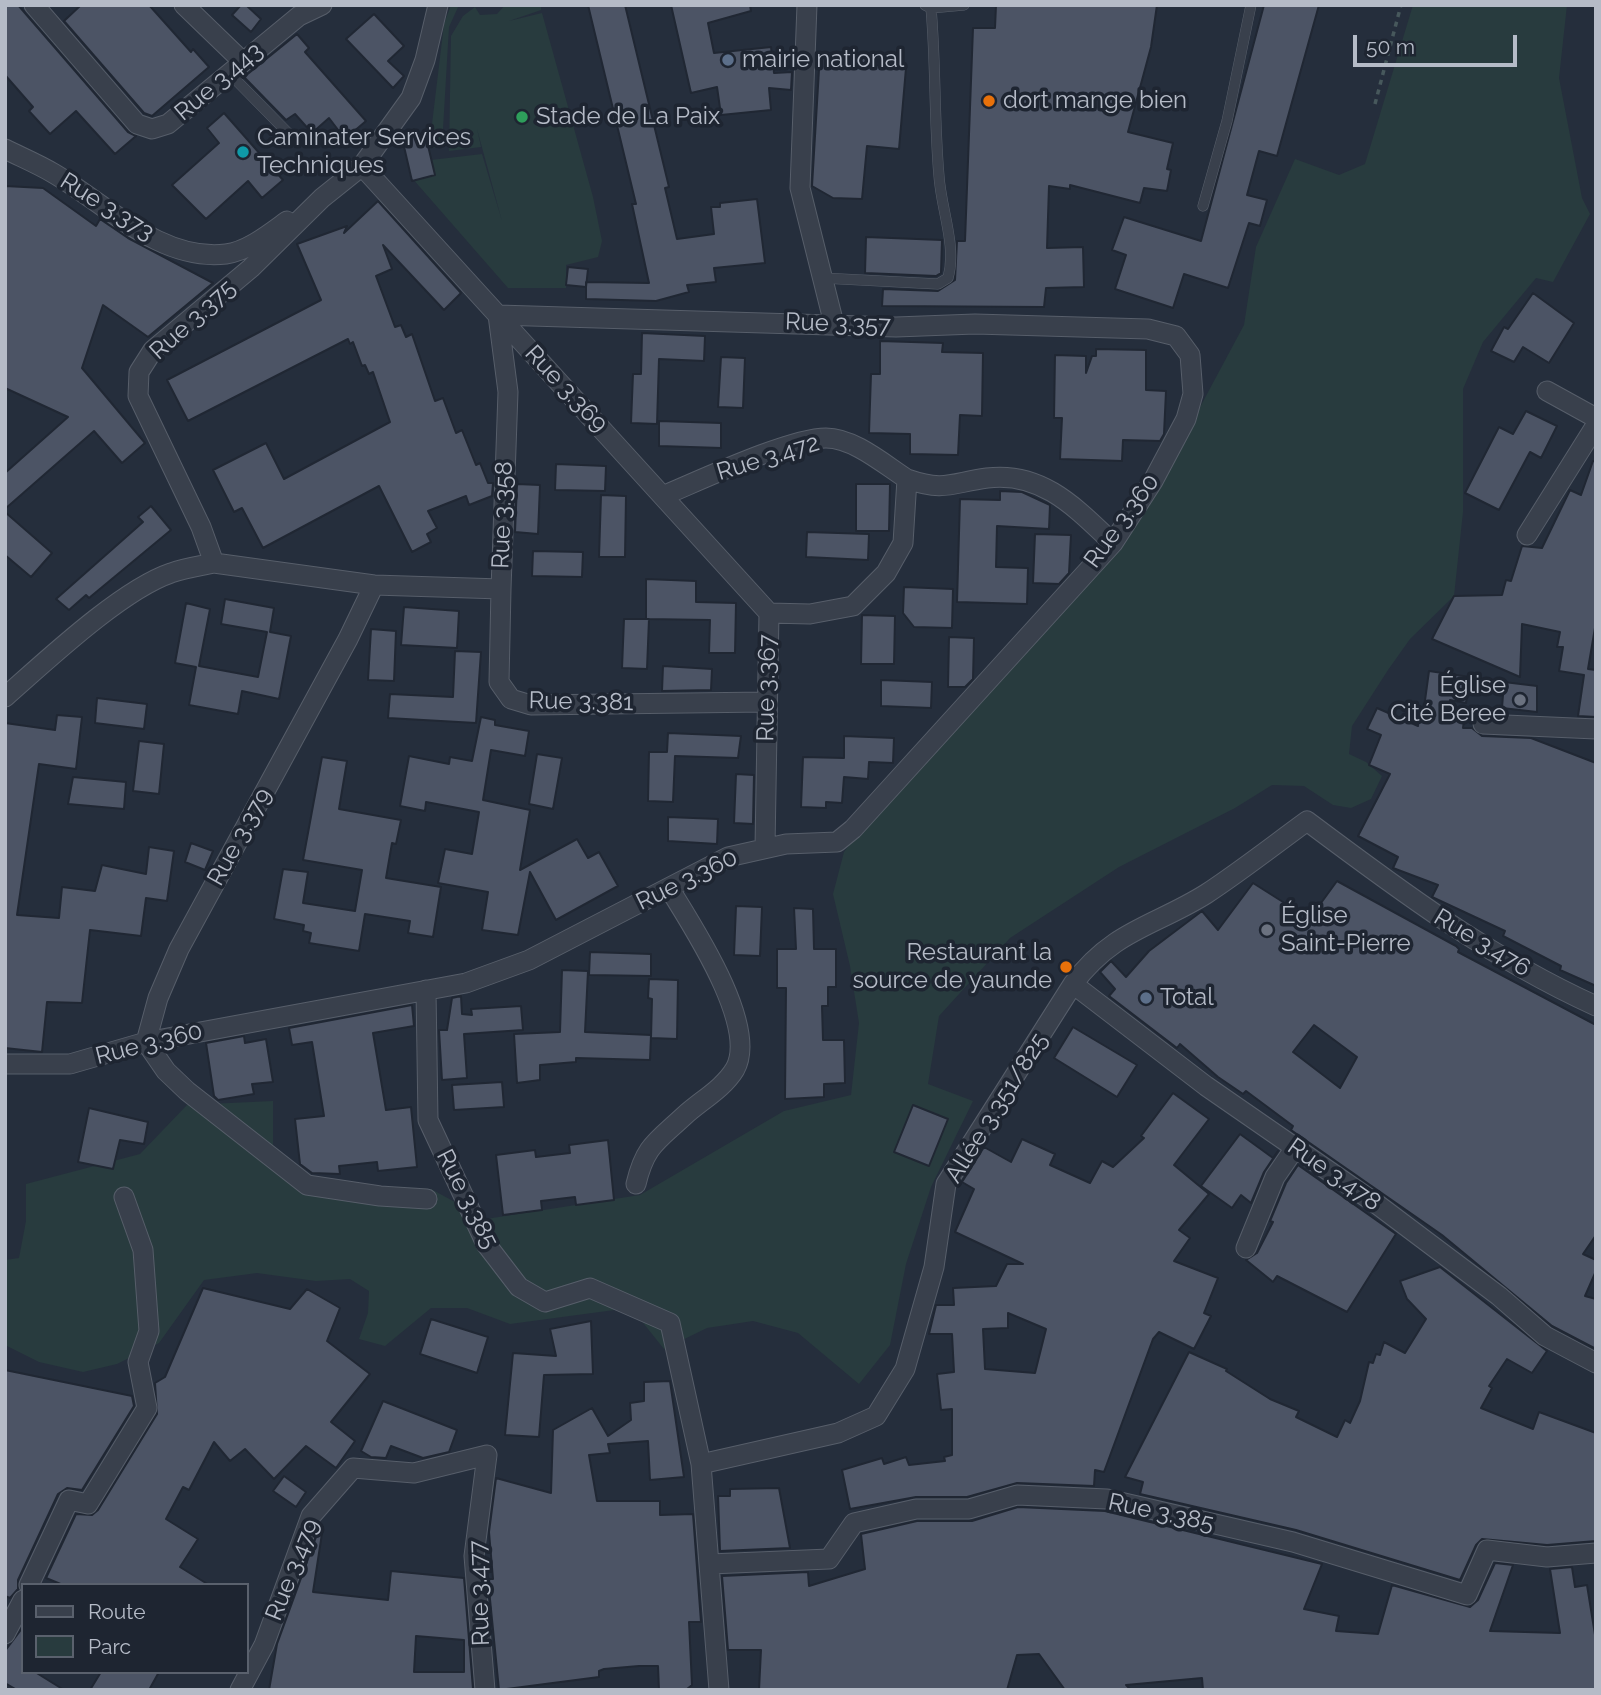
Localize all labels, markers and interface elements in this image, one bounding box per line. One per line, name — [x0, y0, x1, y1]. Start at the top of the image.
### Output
scale bar — [1356, 21, 1520, 65]
text: 50 m — [1366, 34, 1415, 59]
street label: Rue 3.443 — [169, 37, 269, 127]
place label: mairie national — [742, 46, 904, 74]
marker: mairie national — [720, 52, 736, 68]
place label: dort mange bien — [1003, 87, 1187, 115]
marker: dort mange bien — [981, 93, 997, 109]
place label: Stade de La Paix — [536, 103, 720, 131]
marker: Stade de La Paix — [514, 109, 530, 125]
place label: Caminater Services Techniques — [257, 124, 471, 180]
marker: Caminater Services Techniques — [235, 144, 251, 160]
street label: Rue 3.373 — [55, 167, 159, 247]
street label: Rue 3.375 — [144, 274, 242, 366]
street label: Rue 3.357 — [785, 308, 891, 340]
street label: Rue 3.369 — [518, 339, 614, 439]
street label: Rue 3.472 — [713, 429, 823, 487]
street label: Rue 3.358 — [487, 461, 519, 569]
street label: Rue 3.360 — [1078, 468, 1166, 574]
street label: Rue 3.367 — [752, 634, 782, 742]
place label: Église Cité Beree — [1390, 672, 1506, 728]
street label: Rue 3.381 — [528, 687, 634, 717]
marker: Église Cité Beree — [1512, 692, 1528, 708]
street label: Rue 3.379 — [202, 783, 278, 891]
street label: Rue 3.360 — [632, 843, 742, 917]
place label: Église Saint-Pierre — [1281, 902, 1411, 958]
street label: Rue 3.476 — [1428, 903, 1536, 983]
marker: Église Saint-Pierre — [1259, 922, 1275, 938]
place label: Restaurant la source de yaunde — [852, 939, 1052, 995]
marker: Restaurant la source de yaunde — [1058, 959, 1074, 975]
place label: Total — [1160, 984, 1214, 1012]
marker: Total — [1138, 990, 1154, 1006]
street label: Rue 3.360 — [92, 1017, 206, 1071]
street label: Allée 3.351/825 — [939, 1028, 1055, 1188]
street label: Rue 3.478 — [1282, 1132, 1386, 1218]
street label: Rue 3.385 — [430, 1145, 504, 1253]
street label: Rue 3.385 — [1105, 1488, 1217, 1538]
street label: Rue 3.479 — [260, 1515, 326, 1625]
street label: Rue 3.477 — [464, 1540, 496, 1646]
legend — [21, 1583, 248, 1674]
text: Route — [88, 1599, 146, 1624]
text: Parc — [88, 1634, 131, 1659]

